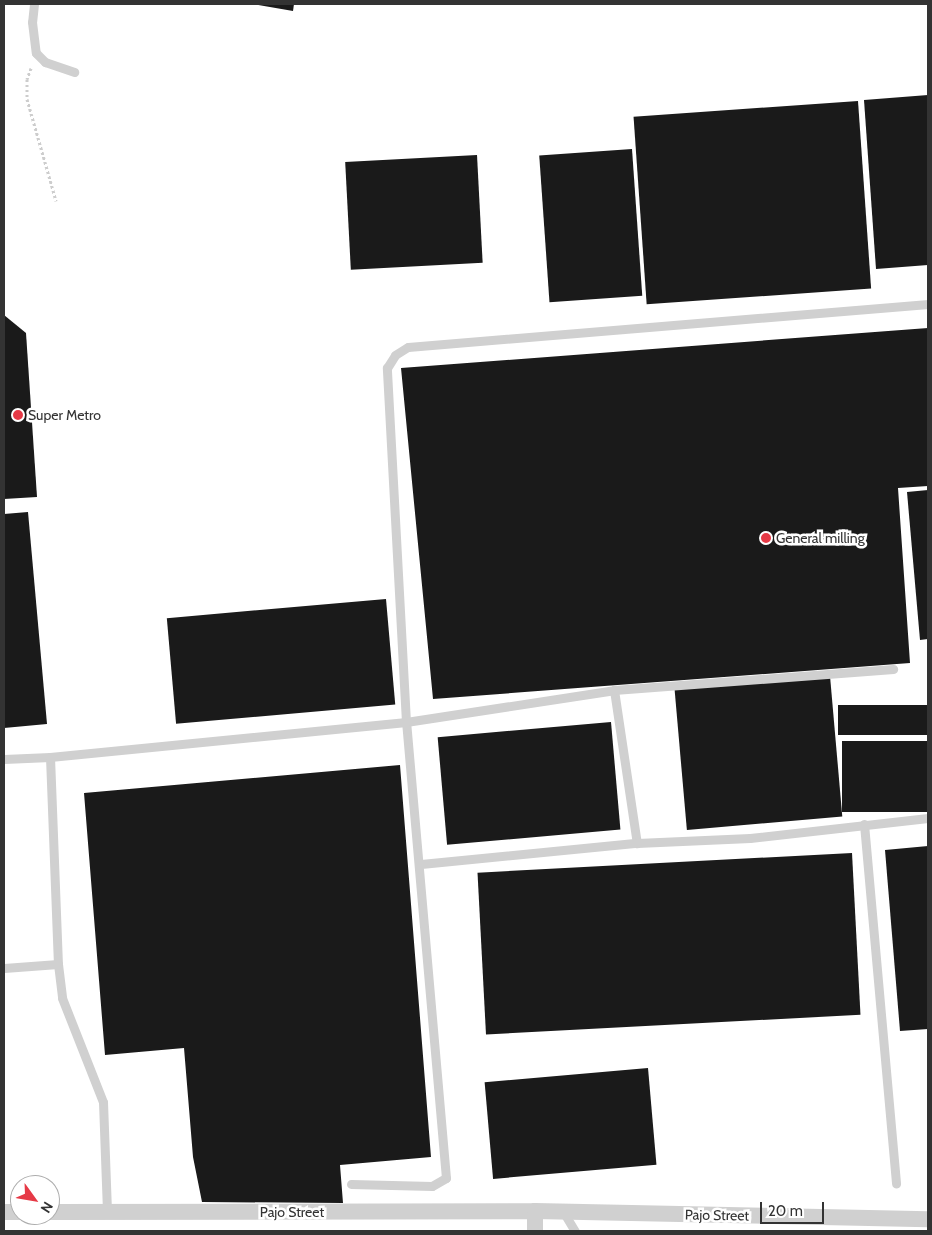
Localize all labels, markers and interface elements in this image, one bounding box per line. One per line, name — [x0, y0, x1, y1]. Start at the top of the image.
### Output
place label: Super Metro — [28, 407, 101, 423]
marker: Super Metro — [12, 409, 24, 421]
place label: General milling — [776, 530, 865, 546]
marker: General milling — [760, 532, 772, 544]
north arrow — [10, 1175, 60, 1225]
scale bar — [762, 1192, 826, 1224]
text: N — [37, 1198, 57, 1216]
text: 20 m — [768, 1202, 803, 1220]
street label: Pajo Street — [260, 1204, 324, 1220]
street label: Pajo Street — [685, 1206, 749, 1224]

